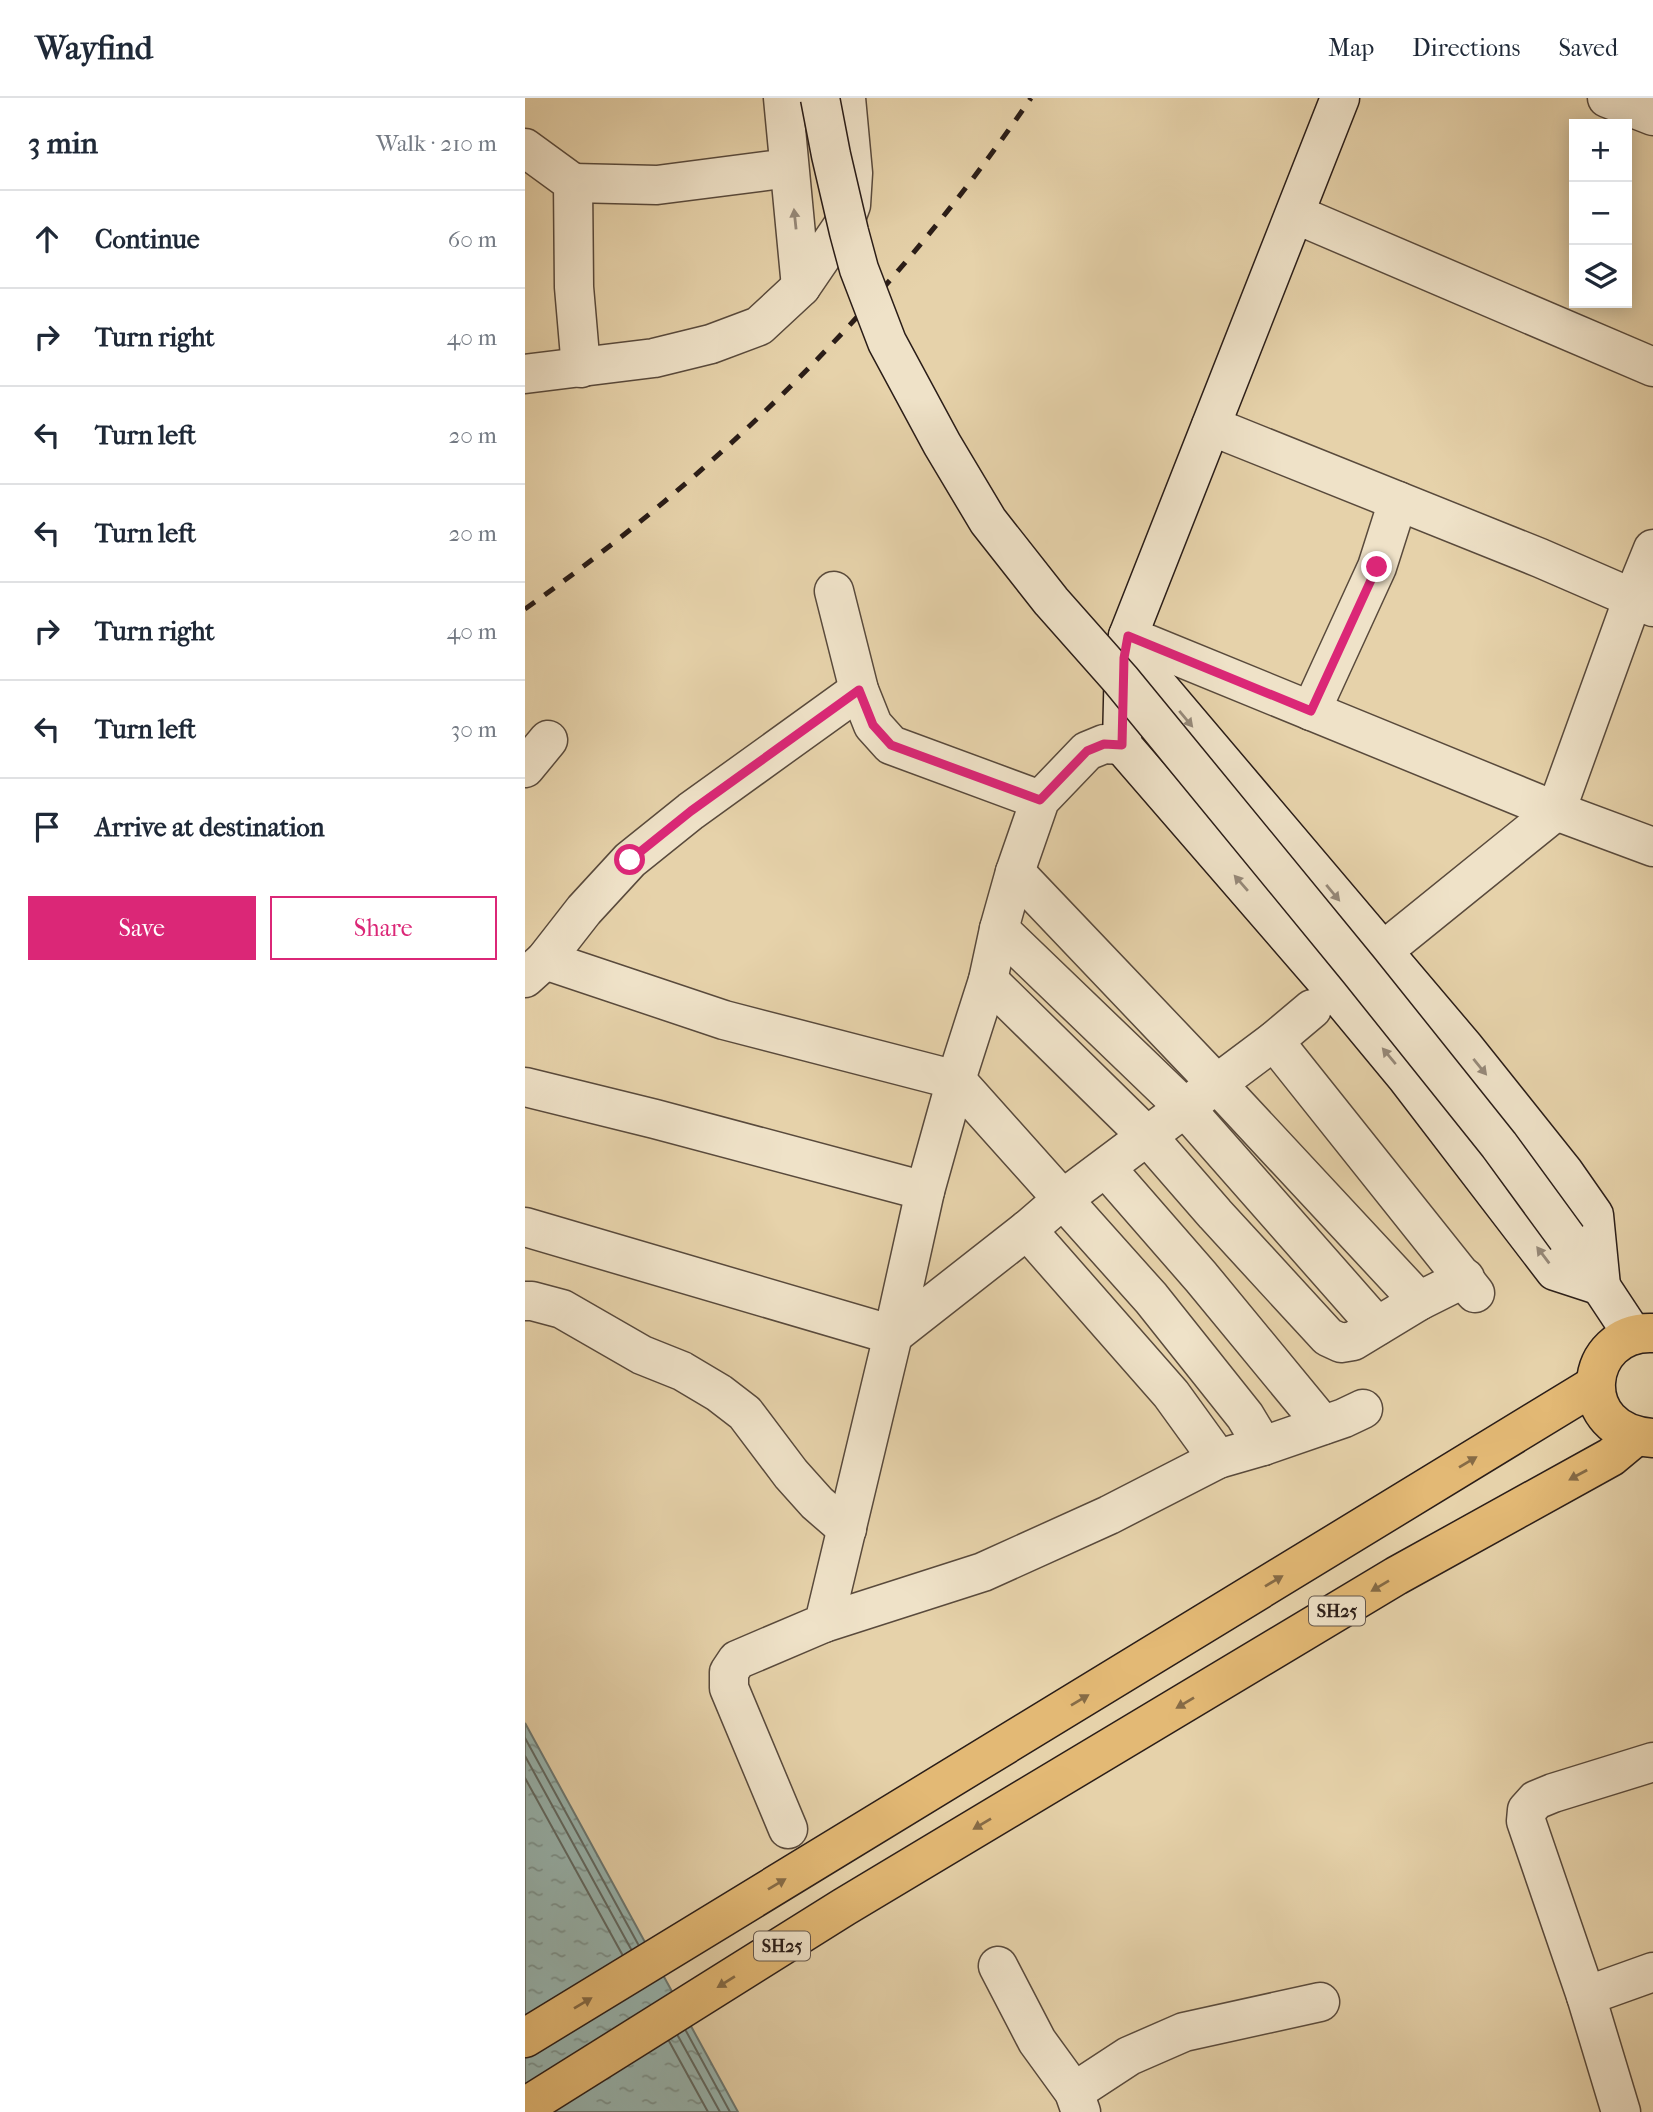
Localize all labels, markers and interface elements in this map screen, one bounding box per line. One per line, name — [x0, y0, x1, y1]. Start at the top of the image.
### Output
text: Wayfind — [35, 29, 153, 68]
text: Map — [1328, 34, 1374, 62]
text: Directions — [1412, 34, 1520, 62]
text: Saved — [1558, 34, 1618, 62]
map controls — [1569, 119, 1632, 308]
button: + — [1569, 119, 1632, 182]
text: 3 min — [28, 126, 98, 161]
text: Walk · 210 m — [376, 130, 497, 157]
button: − — [1569, 182, 1632, 245]
one-way arrow — [789, 207, 800, 229]
icon: ahead — [28, 220, 66, 258]
text: Continue — [95, 224, 200, 255]
text: 60 m — [448, 226, 497, 253]
button: layers — [1569, 245, 1632, 308]
icon: right — [28, 318, 66, 356]
text: Turn right — [95, 322, 215, 353]
text: 40 m — [447, 324, 497, 351]
icon: left — [28, 416, 66, 454]
text: Turn left — [95, 420, 196, 451]
text: 20 m — [448, 422, 497, 449]
icon: left — [28, 514, 66, 552]
text: Turn left — [95, 518, 196, 549]
text: 20 m — [448, 520, 497, 547]
route end — [1361, 551, 1392, 582]
icon: right — [28, 612, 66, 650]
text: Turn right — [95, 616, 215, 647]
text: 40 m — [447, 618, 497, 645]
icon: left — [28, 710, 66, 748]
one-way arrow — [1178, 711, 1193, 728]
text: Turn left — [95, 714, 196, 745]
text: 30 m — [451, 716, 497, 743]
icon: arrive — [28, 808, 66, 846]
text: Arrive at destination — [95, 812, 325, 843]
route start — [614, 844, 645, 875]
one-way arrow — [1234, 874, 1249, 891]
one-way arrow — [1325, 884, 1340, 901]
button: Save — [28, 896, 256, 960]
button: Share — [270, 896, 497, 960]
one-way arrow — [1381, 1047, 1396, 1065]
one-way arrow — [1472, 1057, 1487, 1075]
one-way arrow — [1535, 1247, 1550, 1265]
one-way arrow — [1458, 1456, 1478, 1469]
one-way arrow — [1569, 1469, 1588, 1481]
one-way arrow — [1264, 1575, 1283, 1587]
one-way arrow — [1370, 1579, 1389, 1592]
road number: SH25 — [1309, 1596, 1365, 1626]
one-way arrow — [1070, 1693, 1089, 1706]
one-way arrow — [1175, 1697, 1194, 1709]
one-way arrow — [973, 1818, 992, 1831]
one-way arrow — [768, 1878, 787, 1891]
road number: SH25 — [754, 1932, 810, 1960]
one-way arrow — [716, 1975, 735, 1988]
one-way arrow — [574, 1996, 593, 2009]

